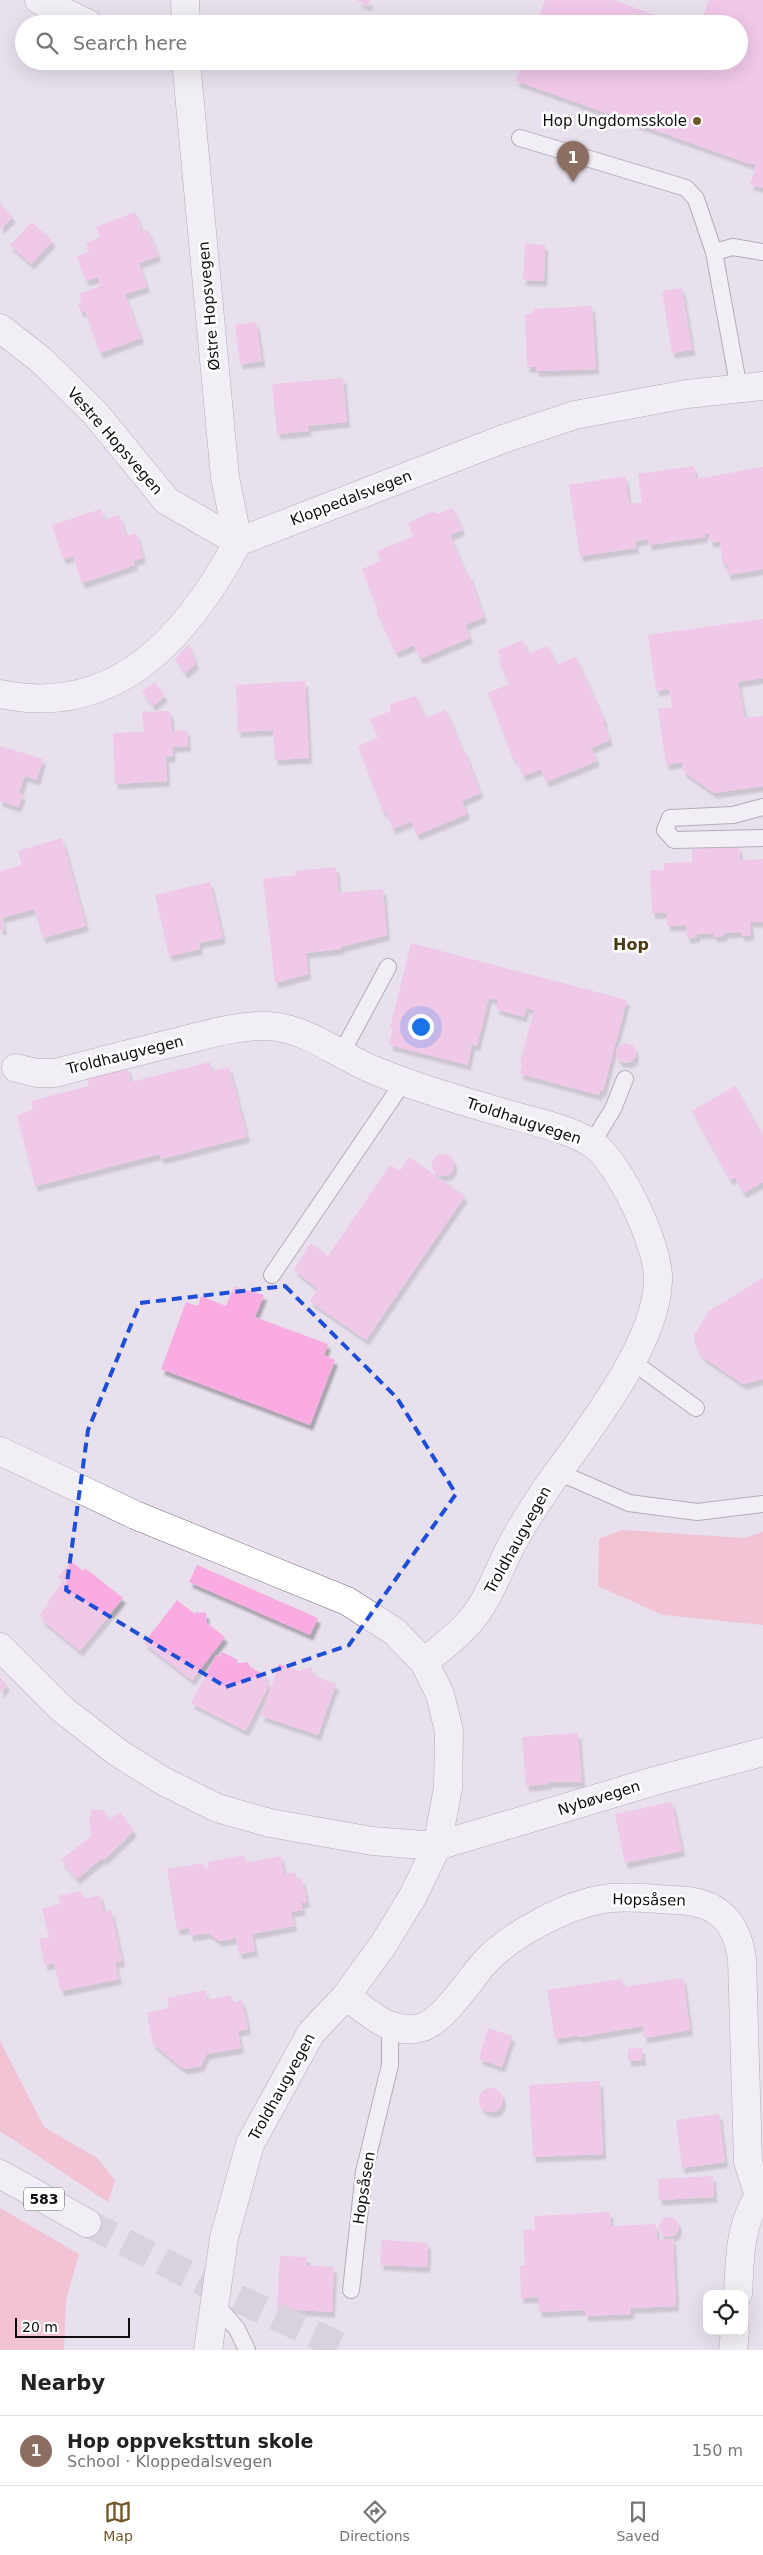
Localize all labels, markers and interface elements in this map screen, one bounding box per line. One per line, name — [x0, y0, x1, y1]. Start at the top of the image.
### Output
search box — [15, 15, 748, 70]
icon: search — [33, 29, 61, 57]
text: Search here — [73, 32, 187, 54]
place label: Hop Ungdomsskole — [543, 112, 687, 130]
marker: Hop Ungdomsskole — [691, 115, 703, 127]
pin: 1 — [557, 141, 589, 182]
street label: Østre Hopsvegen — [194, 241, 224, 371]
street label: Vestre Hopsvegen — [64, 384, 166, 498]
street label: Kloppedalsvegen — [288, 467, 414, 529]
district label: Hop — [613, 935, 649, 954]
your location — [408, 1014, 434, 1040]
street label: Troldhaugvegen — [64, 1032, 185, 1078]
street label: Troldhaugvegen — [463, 1094, 584, 1148]
street label: Troldhaugvegen — [481, 1483, 555, 1598]
street label: Nybøvegen — [556, 1777, 642, 1819]
street label: Hopsåsen — [612, 1890, 686, 1910]
street label: Troldhaugvegen — [245, 2030, 319, 2145]
street label: Hopsåsen — [349, 2150, 379, 2226]
road number: 583 — [24, 2188, 64, 2210]
map controls — [703, 2290, 748, 2335]
button: locate — [703, 2290, 748, 2335]
scale bar — [15, 2315, 130, 2338]
text: 20 m — [22, 2319, 58, 2335]
text: Nearby — [20, 2371, 105, 2395]
text: Hop oppveksttun skole — [67, 2430, 313, 2452]
text: 1 — [30, 2441, 42, 2460]
text: 150 m — [692, 2441, 743, 2460]
text: School · Kloppedalsvegen — [67, 2452, 272, 2471]
tab: Map — [103, 2498, 133, 2544]
tab: Directions — [339, 2498, 410, 2544]
tab: Saved — [616, 2498, 660, 2544]

